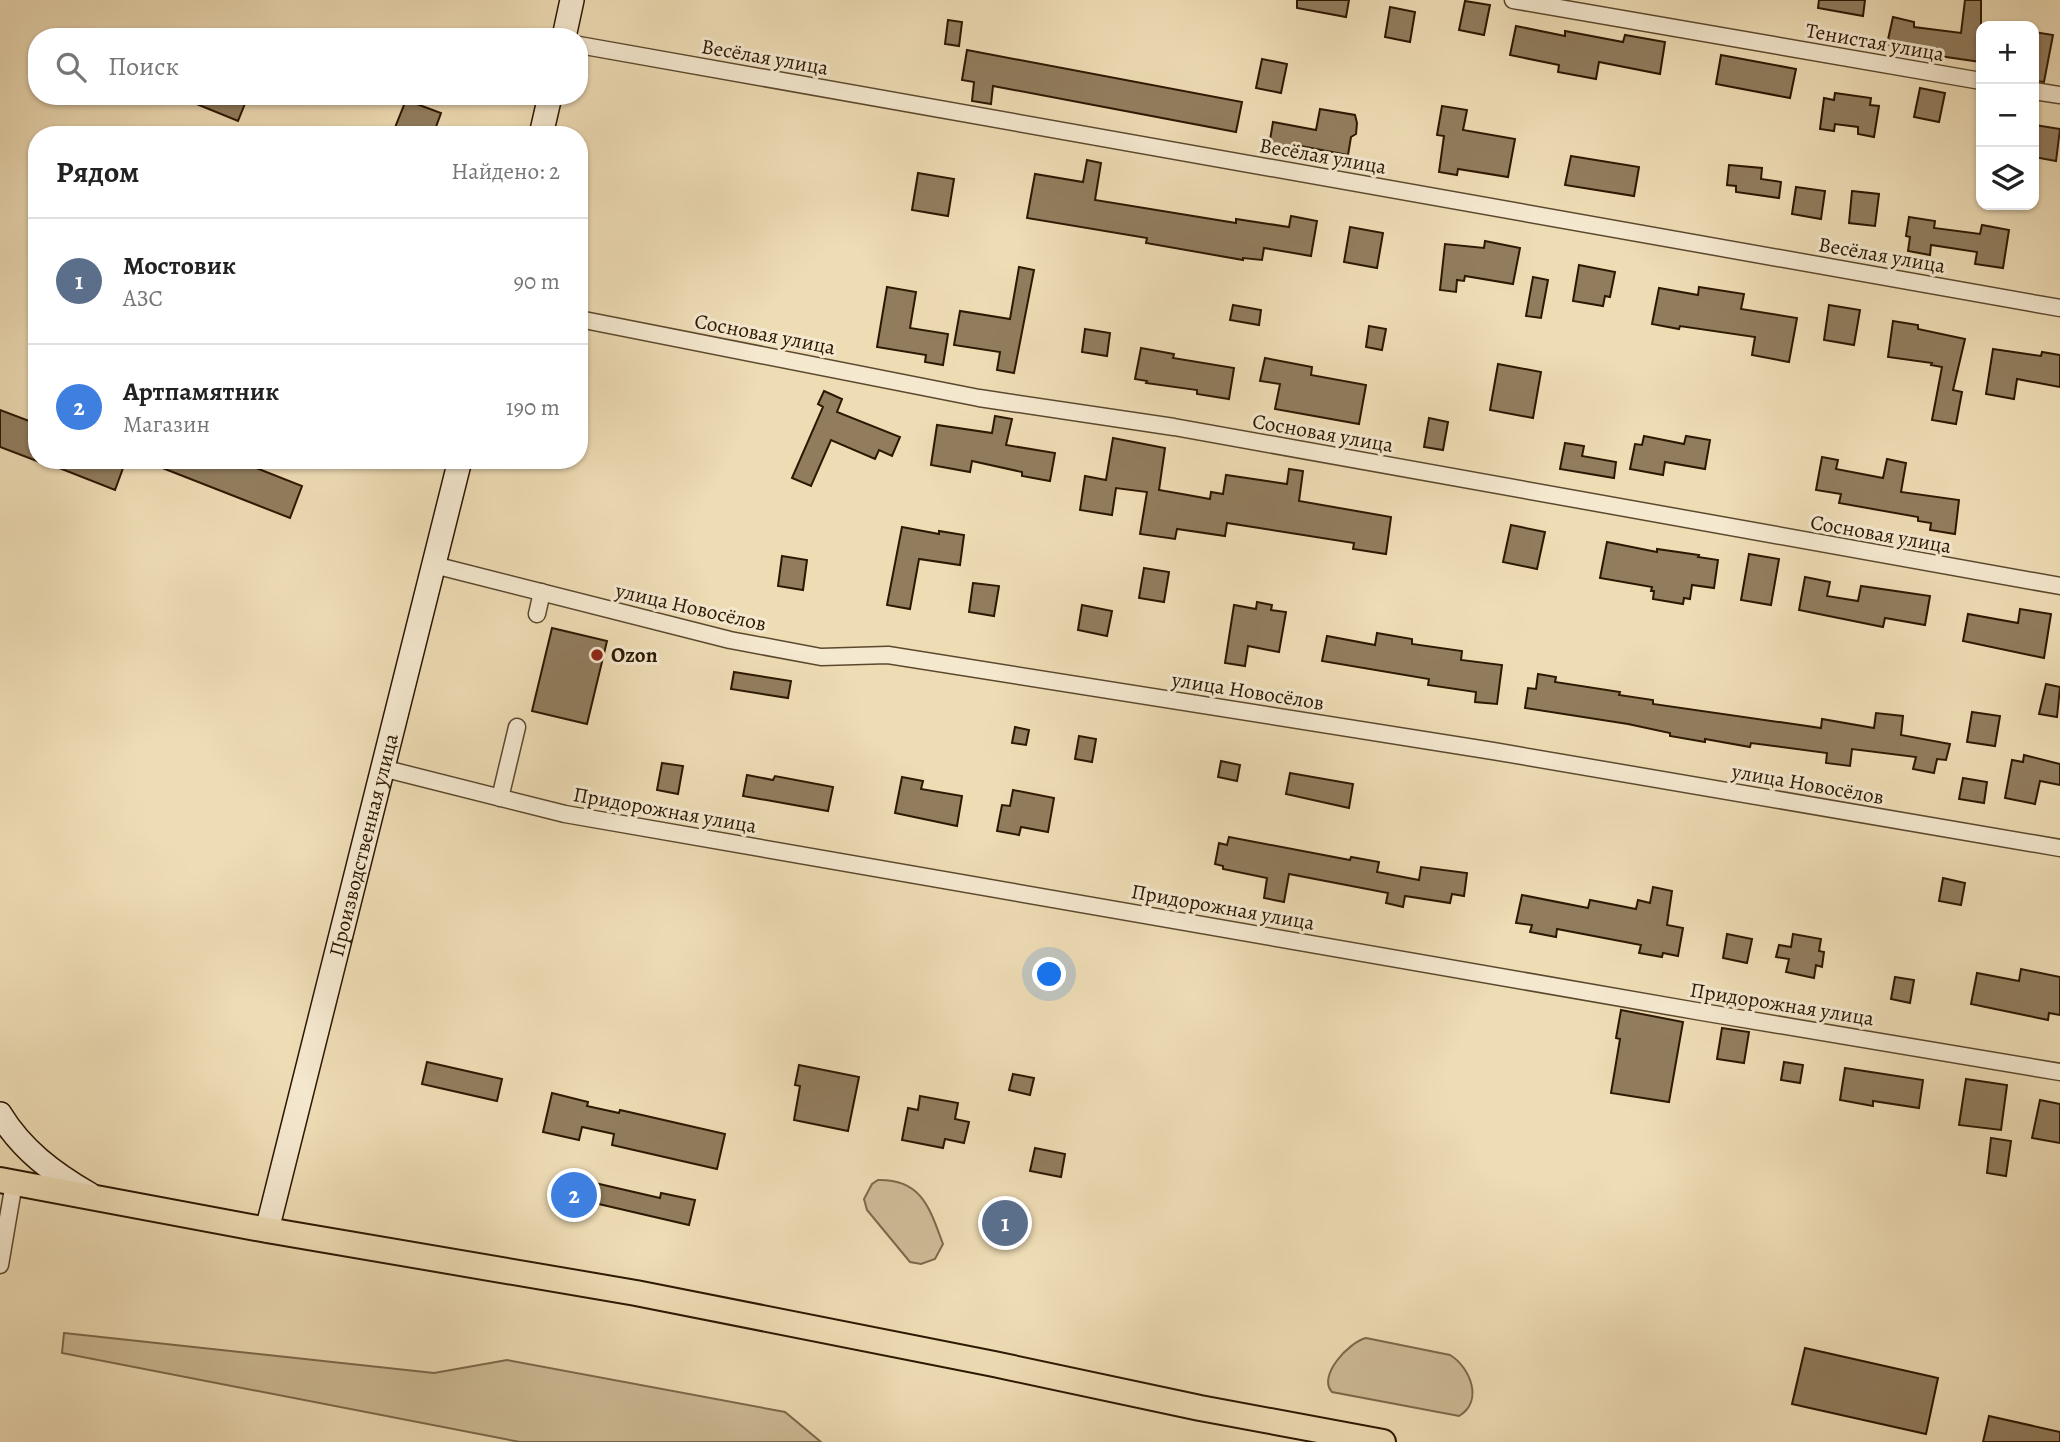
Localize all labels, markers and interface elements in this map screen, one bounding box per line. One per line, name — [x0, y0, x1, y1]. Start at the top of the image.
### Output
street label: Тенистая улица — [1803, 16, 1947, 68]
map controls — [1976, 21, 2039, 210]
button: + — [1976, 21, 2039, 84]
search box — [28, 28, 588, 105]
street label: Весёлая улица — [699, 32, 831, 82]
icon: search — [52, 48, 90, 86]
text: Поиск — [108, 49, 179, 84]
button: − — [1976, 84, 2039, 147]
street label: Весёлая улица — [1257, 131, 1389, 181]
button: layers — [1976, 147, 2039, 210]
text: Рядом — [56, 152, 139, 192]
text: Найдено: 2 — [451, 156, 560, 187]
street label: Весёлая улица — [1816, 230, 1948, 280]
text: Мостовик — [123, 248, 236, 283]
text: 1 — [75, 266, 83, 297]
text: 90 m — [514, 266, 560, 297]
text: АЗС — [123, 283, 163, 314]
street label: Сосновая улица — [692, 307, 838, 361]
text: Артпамятник — [123, 374, 279, 409]
text: 2 — [73, 392, 85, 423]
text: 190 m — [506, 392, 560, 423]
street label: Сосновая улица — [1250, 407, 1396, 459]
text: Магазин — [123, 409, 210, 440]
street label: Сосновая улица — [1808, 508, 1954, 560]
street label: улица Новосёлов — [612, 576, 769, 638]
place label: Ozon — [611, 641, 658, 669]
marker: Ozon — [589, 647, 605, 663]
street label: улица Новосёлов — [1169, 665, 1326, 717]
street label: Производственная улица — [322, 730, 405, 959]
street label: улица Новосёлов — [1729, 757, 1886, 811]
street label: Придорожная улица — [571, 780, 759, 840]
street label: Придорожная улица — [1129, 877, 1317, 937]
your location — [1032, 957, 1066, 991]
street label: Придорожная улица — [1688, 976, 1876, 1032]
pin: 2 — [551, 1169, 597, 1221]
pin: 1 — [982, 1197, 1028, 1249]

